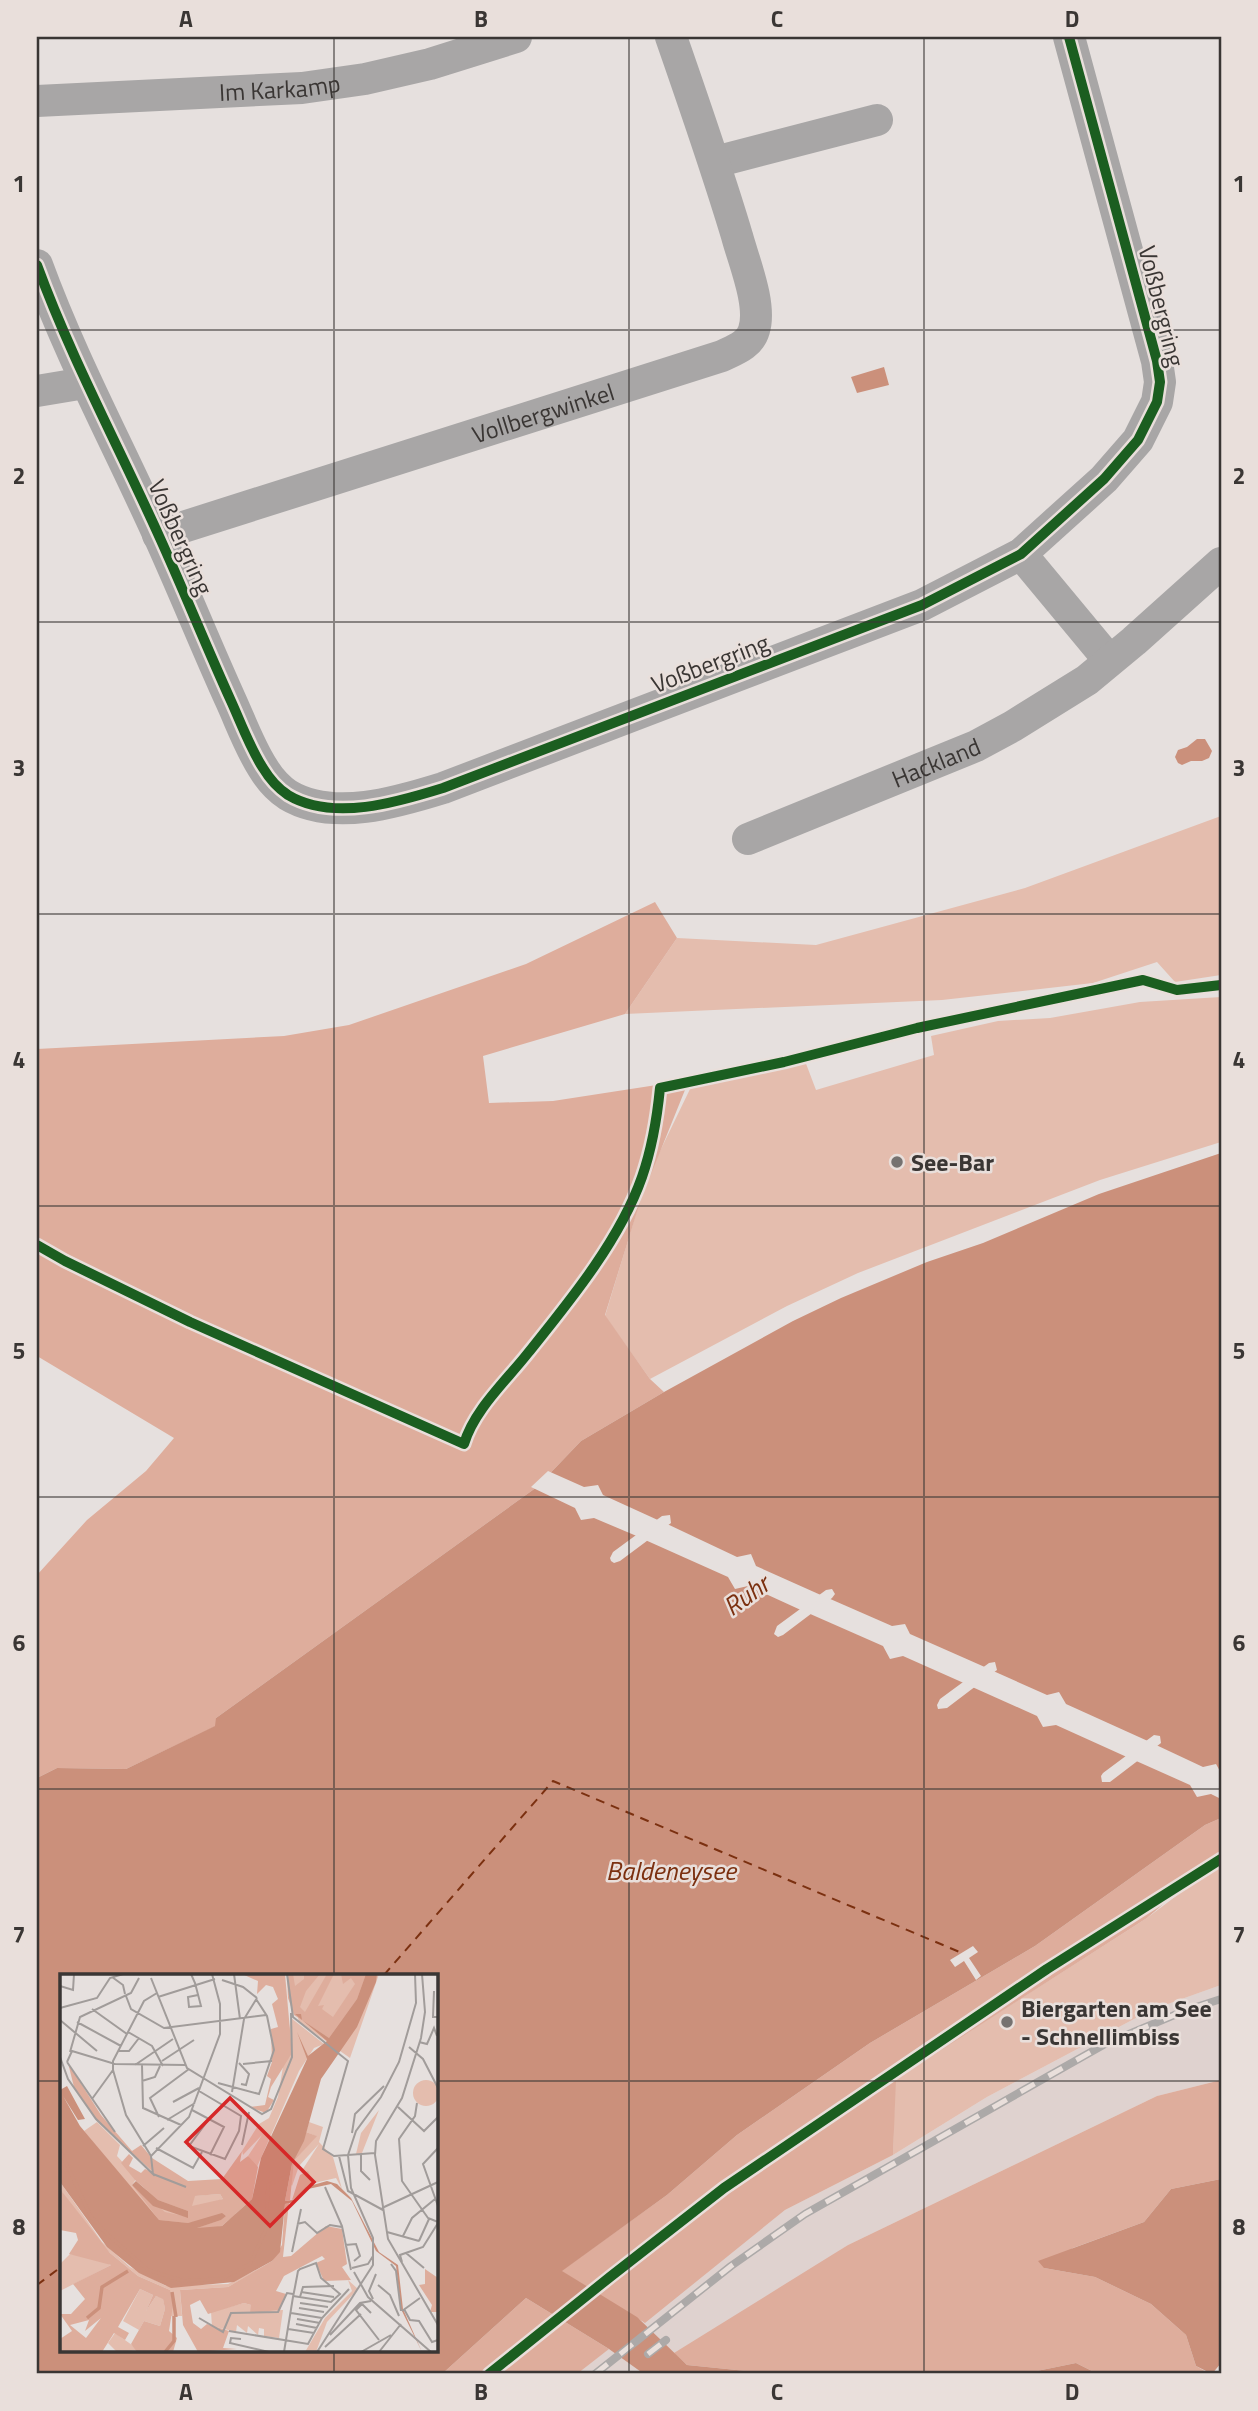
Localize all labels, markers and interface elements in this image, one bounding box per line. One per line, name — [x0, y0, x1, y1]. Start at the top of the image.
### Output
text: A — [179, 1, 193, 36]
text: B — [474, 1, 488, 36]
text: C — [771, 1, 783, 36]
text: D — [1065, 1, 1079, 36]
street label: Im Karkamp — [218, 65, 343, 110]
text: 1 — [13, 166, 25, 201]
text: 1 — [1233, 166, 1245, 201]
street label: Voßbergring — [1130, 242, 1194, 370]
street label: Vollbergwinkel — [467, 373, 619, 452]
text: 2 — [13, 458, 25, 493]
text: 2 — [1233, 458, 1245, 493]
street label: Voßbergring — [139, 473, 223, 601]
street label: Voßbergring — [646, 624, 774, 702]
street label: Hackland — [886, 728, 986, 797]
text: 3 — [13, 750, 25, 785]
text: 3 — [1233, 750, 1245, 785]
text: 4 — [13, 1042, 25, 1077]
text: 4 — [1233, 1042, 1245, 1077]
place label: See-Bar — [911, 1144, 994, 1180]
marker: See-Bar — [889, 1154, 905, 1170]
text: 5 — [13, 1333, 25, 1368]
text: 5 — [1233, 1333, 1245, 1368]
water label: Ruhr — [715, 1563, 779, 1625]
text: 6 — [13, 1625, 26, 1660]
text: 6 — [1233, 1625, 1246, 1660]
water label: Baldeneysee — [606, 1851, 738, 1890]
text: 7 — [13, 1917, 25, 1952]
text: 7 — [1233, 1917, 1245, 1952]
inset map — [60, 1974, 438, 2352]
place label: Biergarten am See - Schnellimbiss — [1021, 1990, 1212, 2054]
marker: Biergarten am See - Schnellimbiss — [999, 2014, 1015, 2030]
text: 8 — [13, 2209, 26, 2244]
text: 8 — [1233, 2209, 1246, 2244]
text: A — [179, 2374, 193, 2409]
text: B — [474, 2374, 488, 2409]
text: C — [771, 2374, 783, 2409]
text: D — [1065, 2374, 1079, 2409]

